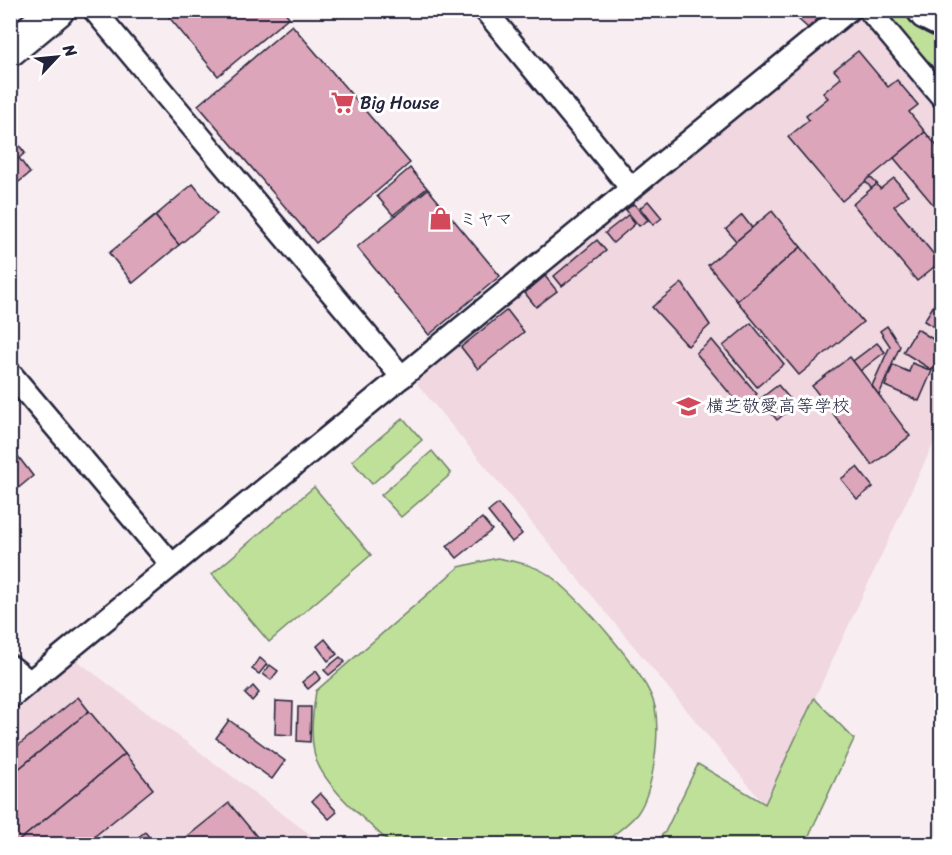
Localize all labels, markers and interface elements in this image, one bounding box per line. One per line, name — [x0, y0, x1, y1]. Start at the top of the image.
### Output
north arrow — [27, 27, 87, 87]
text: N — [54, 38, 86, 63]
place label: Big House — [360, 87, 439, 119]
supermarket icon: Big House — [329, 90, 355, 116]
place label: ミヤマ — [459, 203, 513, 235]
shop icon: ミヤマ — [428, 206, 454, 232]
place label: 横芝敬愛高等学校 — [706, 390, 850, 422]
school or university icon: 横芝敬愛高等学校 — [675, 393, 701, 419]

